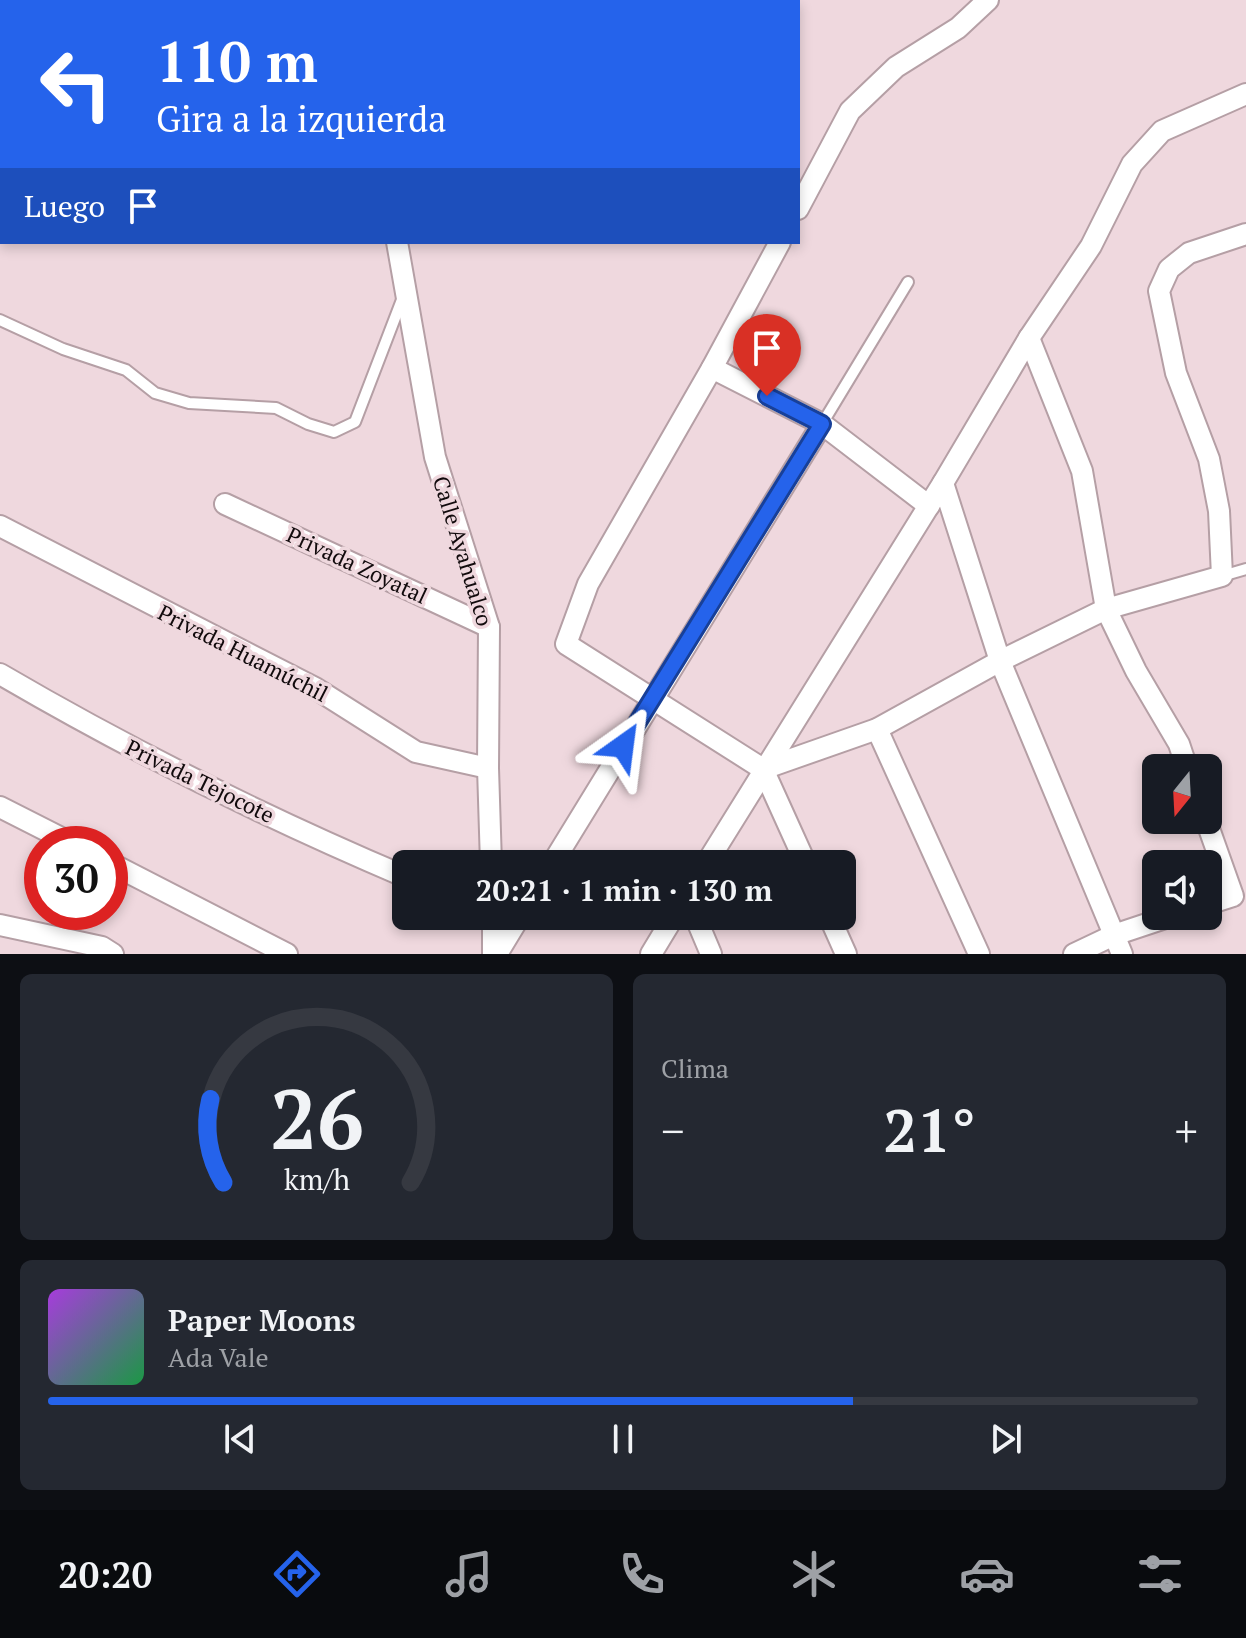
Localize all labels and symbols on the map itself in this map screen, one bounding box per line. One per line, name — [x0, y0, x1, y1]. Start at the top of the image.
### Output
pin — [733, 314, 801, 396]
street label: Calle Ayahualco — [427, 472, 500, 629]
street label: Privada Zoyatal — [282, 519, 432, 610]
street label: Privada Huamúchil — [153, 597, 333, 708]
position arrow — [581, 704, 665, 788]
street label: Privada Tejocote — [121, 732, 279, 829]
north arrow — [1142, 754, 1222, 834]
speed limit sign: 30 — [24, 826, 128, 930]

